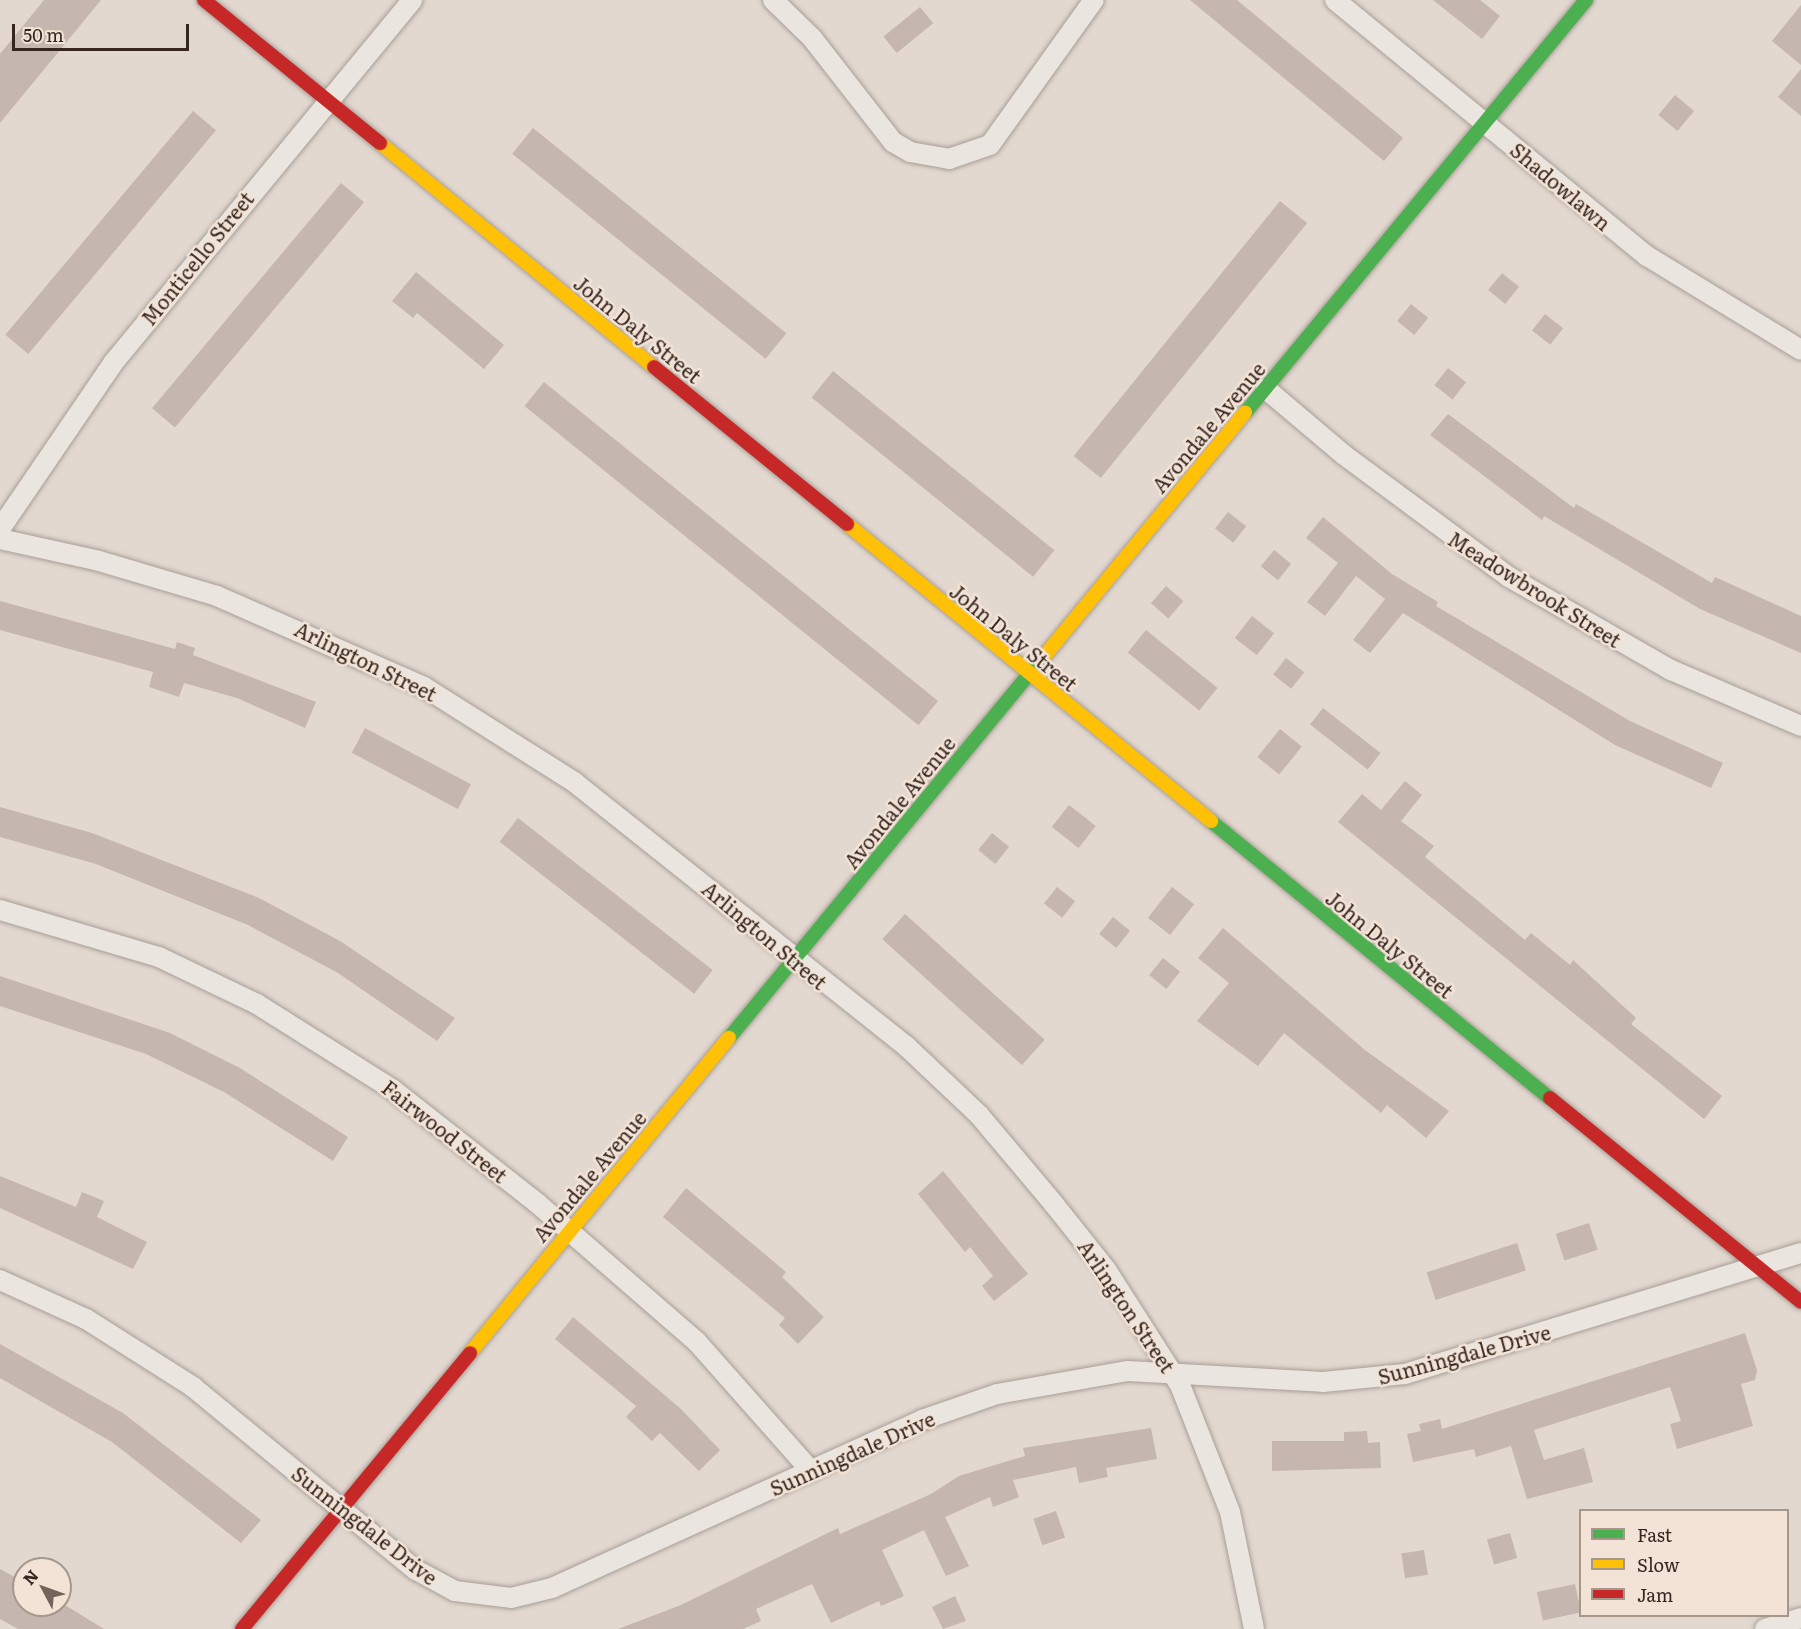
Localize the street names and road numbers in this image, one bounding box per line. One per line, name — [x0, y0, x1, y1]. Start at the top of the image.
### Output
street label: Shadowlawn — [1506, 137, 1616, 235]
street label: Monticello Street — [136, 186, 258, 330]
street label: John Daly Street — [569, 270, 707, 388]
street label: Avondale Avenue — [1146, 357, 1270, 497]
street label: Meadowbrook Street — [1444, 526, 1626, 652]
street label: John Daly Street — [945, 578, 1083, 696]
street label: Arlington Street — [291, 616, 441, 706]
street label: Avondale Avenue — [838, 731, 960, 873]
street label: Arlington Street — [698, 876, 832, 994]
street label: John Daly Street — [1321, 885, 1459, 1003]
street label: Fairwood Street — [378, 1075, 512, 1187]
street label: Avondale Avenue — [527, 1106, 651, 1246]
street label: Arlington Street — [1074, 1235, 1180, 1377]
street label: Sunningdale Drive — [1375, 1319, 1553, 1389]
street label: Sunningdale Drive — [766, 1406, 938, 1500]
street label: Sunningdale Drive — [288, 1461, 442, 1589]

